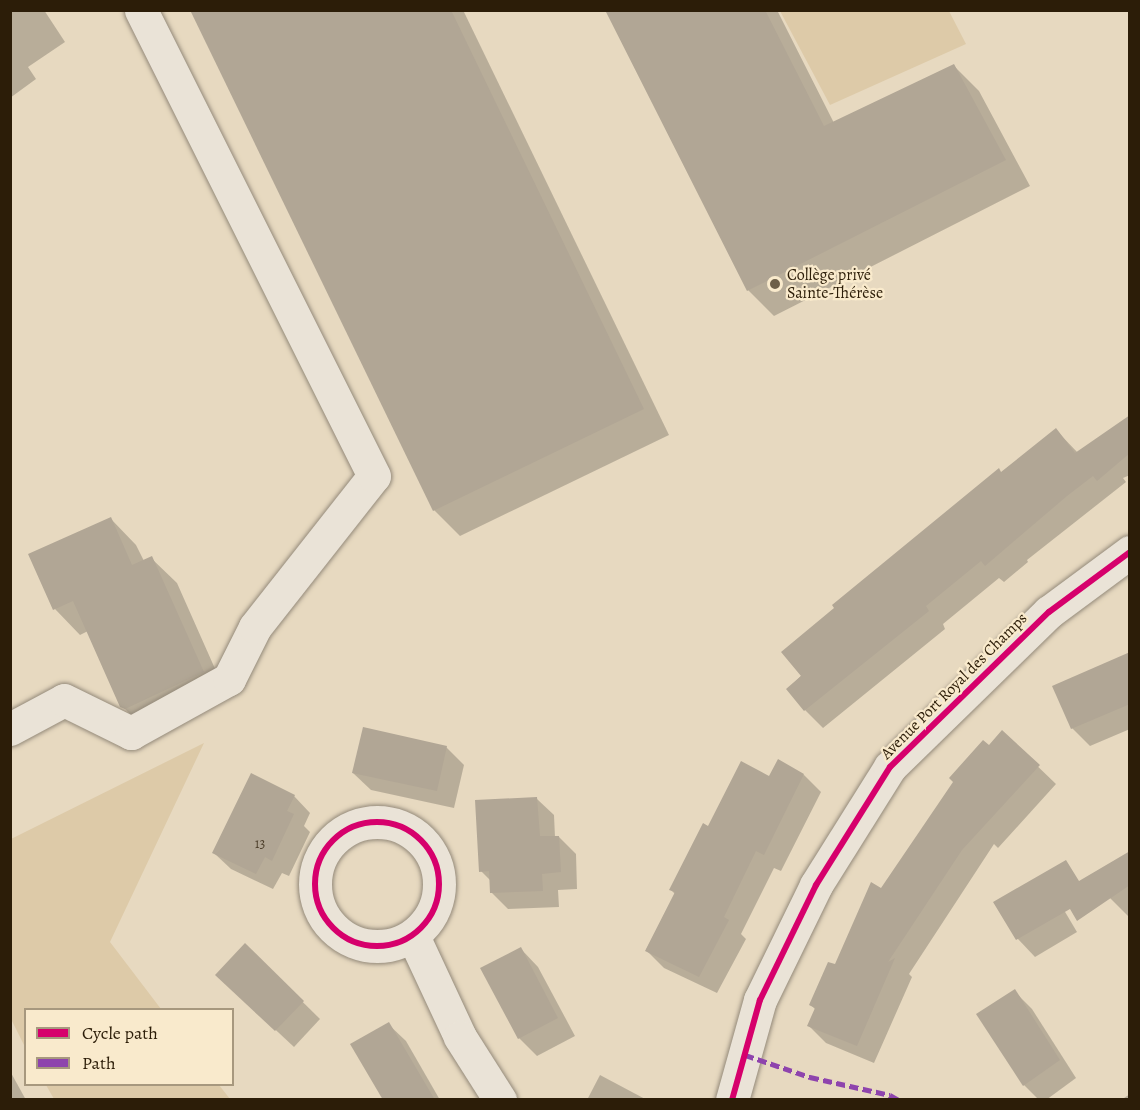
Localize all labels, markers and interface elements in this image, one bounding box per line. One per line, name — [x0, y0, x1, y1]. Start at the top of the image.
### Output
place label: Collège privé Sainte-Thérèse — [787, 265, 883, 303]
marker: Collège privé Sainte-Thérèse — [768, 277, 782, 291]
street label: Avenue Port Royal des Champs — [877, 609, 1031, 763]
house number: 13 — [255, 836, 265, 852]
legend — [24, 1008, 234, 1086]
text: Cycle path — [82, 1021, 158, 1045]
text: Path — [82, 1051, 116, 1075]

